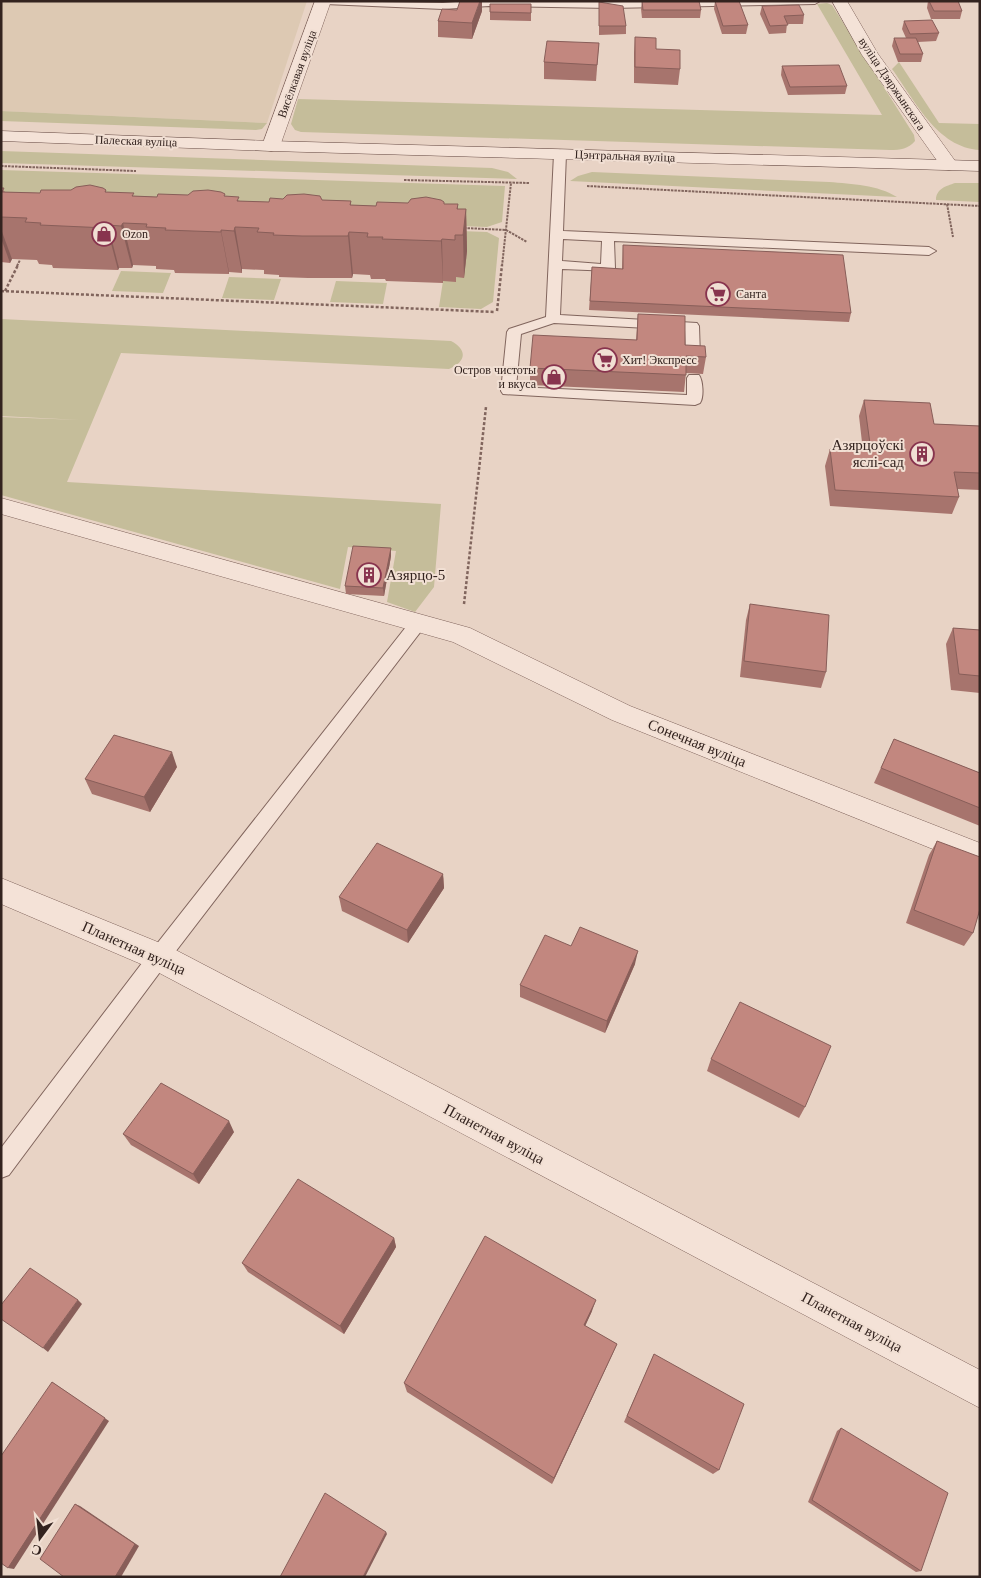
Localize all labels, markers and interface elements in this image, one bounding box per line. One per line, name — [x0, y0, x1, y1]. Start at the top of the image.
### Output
street label: Вясёлкавая вуліца — [275, 28, 320, 120]
street label: вуліца Дзяржынскага — [856, 35, 929, 134]
street label: Палеская вуліца — [95, 133, 178, 149]
street label: Цэнтральная вуліца — [574, 147, 676, 165]
shop icon: Ozon — [91, 221, 117, 247]
place label: Ozon — [122, 227, 148, 241]
supermarket icon: Санта — [705, 281, 731, 307]
place label: Санта — [736, 287, 767, 301]
supermarket icon: Хит! Экспресс — [592, 347, 618, 373]
place label: Хит! Экспресс — [622, 353, 697, 367]
place label: Остров чистоты и вкуса — [454, 363, 537, 391]
shop icon: Остров чистоты и вкуса — [541, 364, 567, 390]
place label: Азярцоўскі яслі-сад — [832, 437, 904, 470]
building icon: Азярцоўскі яслі-сад — [909, 441, 935, 467]
building icon: Азярцо-5 — [356, 562, 382, 588]
place label: Азярцо-5 — [386, 567, 445, 583]
street label: Сонечная вуліца — [646, 716, 749, 770]
street label: Планетная вуліца — [80, 918, 188, 978]
street label: Планетная вуліца — [441, 1101, 547, 1167]
street label: Планетная вуліца — [799, 1289, 905, 1355]
north arrow — [15, 1513, 65, 1563]
text: С — [30, 1542, 44, 1559]

